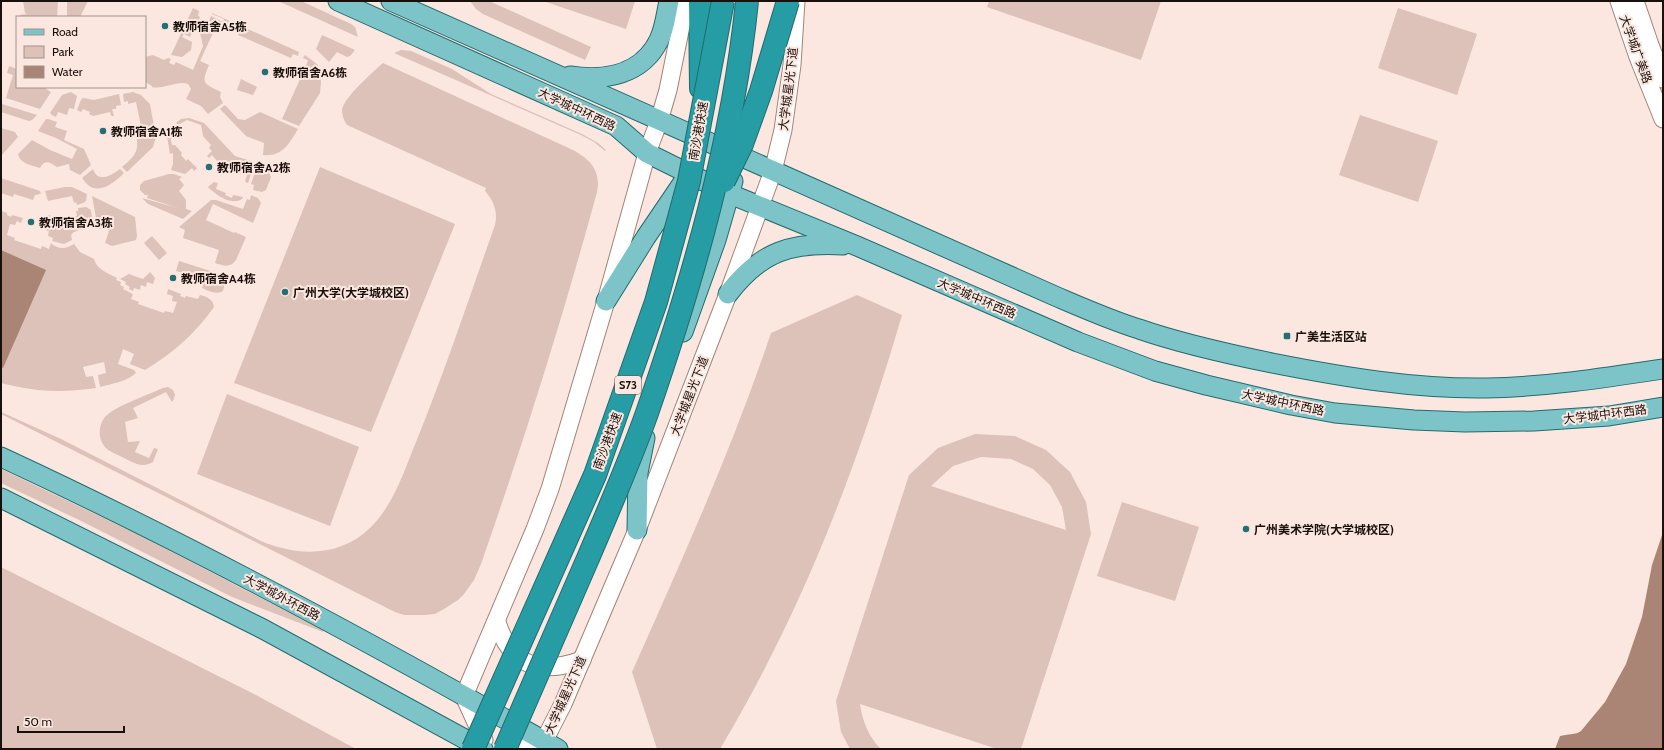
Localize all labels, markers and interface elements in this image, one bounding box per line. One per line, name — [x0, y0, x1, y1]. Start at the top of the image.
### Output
street label: 大学城广美路 — [1617, 13, 1655, 85]
legend — [16, 16, 146, 88]
place label: 教师宿舍A5栋 — [173, 19, 247, 34]
marker: 教师宿舍A5栋 — [160, 21, 170, 31]
text: Road — [52, 24, 78, 39]
text: Park — [52, 44, 74, 59]
street label: 大学城星光下道 — [775, 46, 801, 132]
text: Water — [52, 64, 83, 79]
place label: 教师宿舍A6栋 — [273, 65, 347, 80]
marker: 教师宿舍A6栋 — [260, 67, 270, 77]
street label: 大学城中环西路 — [536, 84, 618, 134]
street label: 南沙港快速 — [685, 100, 711, 162]
place label: 教师宿舍A1栋 — [111, 124, 183, 139]
marker: 教师宿舍A1栋 — [98, 126, 108, 136]
place label: 教师宿舍A2栋 — [217, 160, 291, 175]
marker: 教师宿舍A2栋 — [204, 162, 214, 172]
place label: 教师宿舍A3栋 — [39, 215, 113, 230]
marker: 教师宿舍A3栋 — [26, 217, 36, 227]
place label: 教师宿舍A4栋 — [181, 271, 256, 286]
marker: 教师宿舍A4栋 — [168, 273, 178, 283]
street label: 大学城中环西路 — [935, 275, 1019, 321]
place label: 广州大学(大学城校区) — [293, 285, 409, 300]
marker: 广州大学(大学城校区) — [280, 287, 290, 297]
place label: 广美生活区站 — [1295, 329, 1367, 344]
marker: 广美生活区站 — [1282, 331, 1292, 341]
street label: 大学城星光下道 — [667, 354, 711, 438]
road number: S73 — [615, 376, 641, 394]
street label: 大学城中环西路 — [1240, 386, 1326, 418]
street label: 大学城中环西路 — [1562, 401, 1648, 427]
street label: 南沙港快速 — [590, 410, 624, 472]
place label: 广州美术学院(大学城校区) — [1254, 522, 1394, 537]
marker: 广州美术学院(大学城校区) — [1241, 524, 1251, 534]
street label: 大学城外环西路 — [241, 571, 323, 623]
street label: 大学城星光下道 — [541, 654, 589, 736]
scale bar — [18, 708, 124, 734]
text: 50 m — [24, 714, 52, 729]

